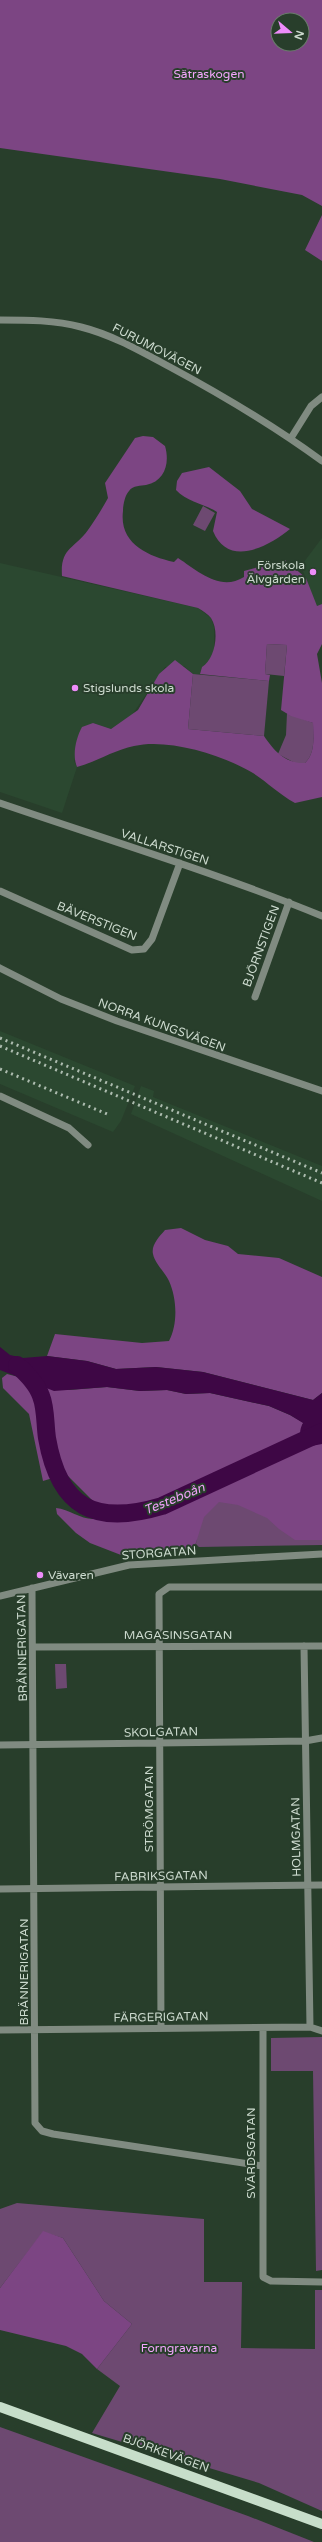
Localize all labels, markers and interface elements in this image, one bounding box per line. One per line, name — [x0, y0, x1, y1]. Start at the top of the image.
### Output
north arrow — [270, 12, 310, 52]
text: N — [291, 29, 307, 41]
park label: Sätraskogen — [173, 67, 245, 81]
street label: FURUMOVÄGEN — [110, 320, 204, 378]
place label: Förskola Älvgården — [246, 558, 305, 586]
marker: Förskola Älvgården — [308, 567, 318, 577]
place label: Stigslunds skola — [83, 681, 174, 695]
marker: Stigslunds skola — [70, 683, 80, 693]
street label: VALLARSTIGEN — [119, 826, 211, 868]
street label: BÄVERSTIGEN — [55, 899, 139, 943]
street label: BJÖRNSTIGEN — [240, 903, 282, 989]
street label: NORRA KUNGSVÄGEN — [96, 995, 228, 1055]
water label: Testeboån — [142, 1479, 208, 1518]
street label: STORGATAN — [121, 1543, 197, 1563]
place label: Vävaren — [48, 1568, 94, 1582]
marker: Vävaren — [35, 1570, 45, 1580]
street label: BRÄNNERIGATAN — [14, 1594, 30, 1702]
street label: MAGASINSGATAN — [124, 1628, 232, 1642]
street label: SKOLGATAN — [124, 1724, 198, 1740]
street label: STRÖMGATAN — [142, 1766, 156, 1852]
street label: HOLMGATAN — [288, 1797, 304, 1877]
street label: FABRIKSGATAN — [114, 1868, 208, 1884]
street label: BRÄNNERIGATAN — [17, 1918, 31, 2026]
street label: FÄRGERIGATAN — [113, 2009, 209, 2025]
street label: SVÄRDSGATAN — [244, 2107, 258, 2199]
park label: Forngravarna — [141, 2341, 217, 2355]
street label: BJÖRKEVÄGEN — [121, 2431, 211, 2475]

